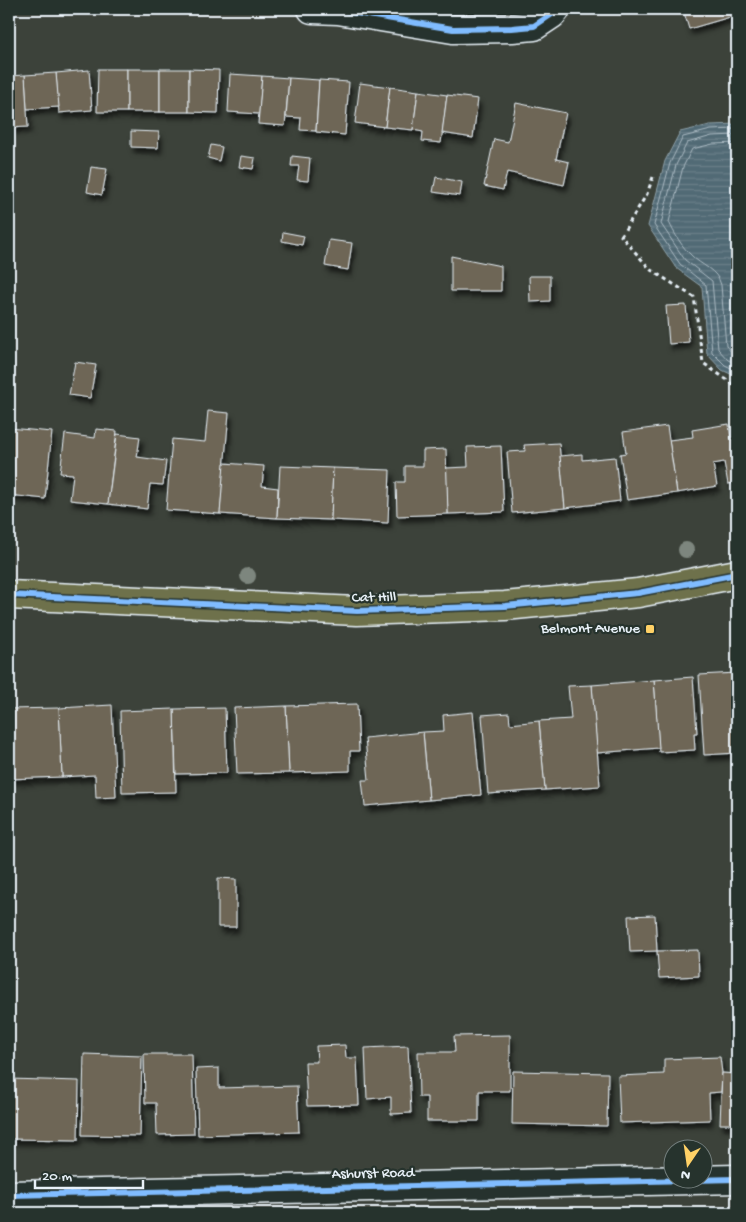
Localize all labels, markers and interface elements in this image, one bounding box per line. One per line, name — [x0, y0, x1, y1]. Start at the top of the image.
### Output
street label: Cat Hill — [352, 589, 396, 607]
place label: Belmont Avenue — [540, 620, 640, 638]
marker: Belmont Avenue — [644, 623, 656, 635]
north arrow — [664, 1140, 714, 1190]
scale bar — [35, 1157, 142, 1189]
street label: Ashurst Road — [331, 1164, 416, 1184]
text: N — [679, 1165, 692, 1184]
text: 20 m — [42, 1168, 72, 1186]

